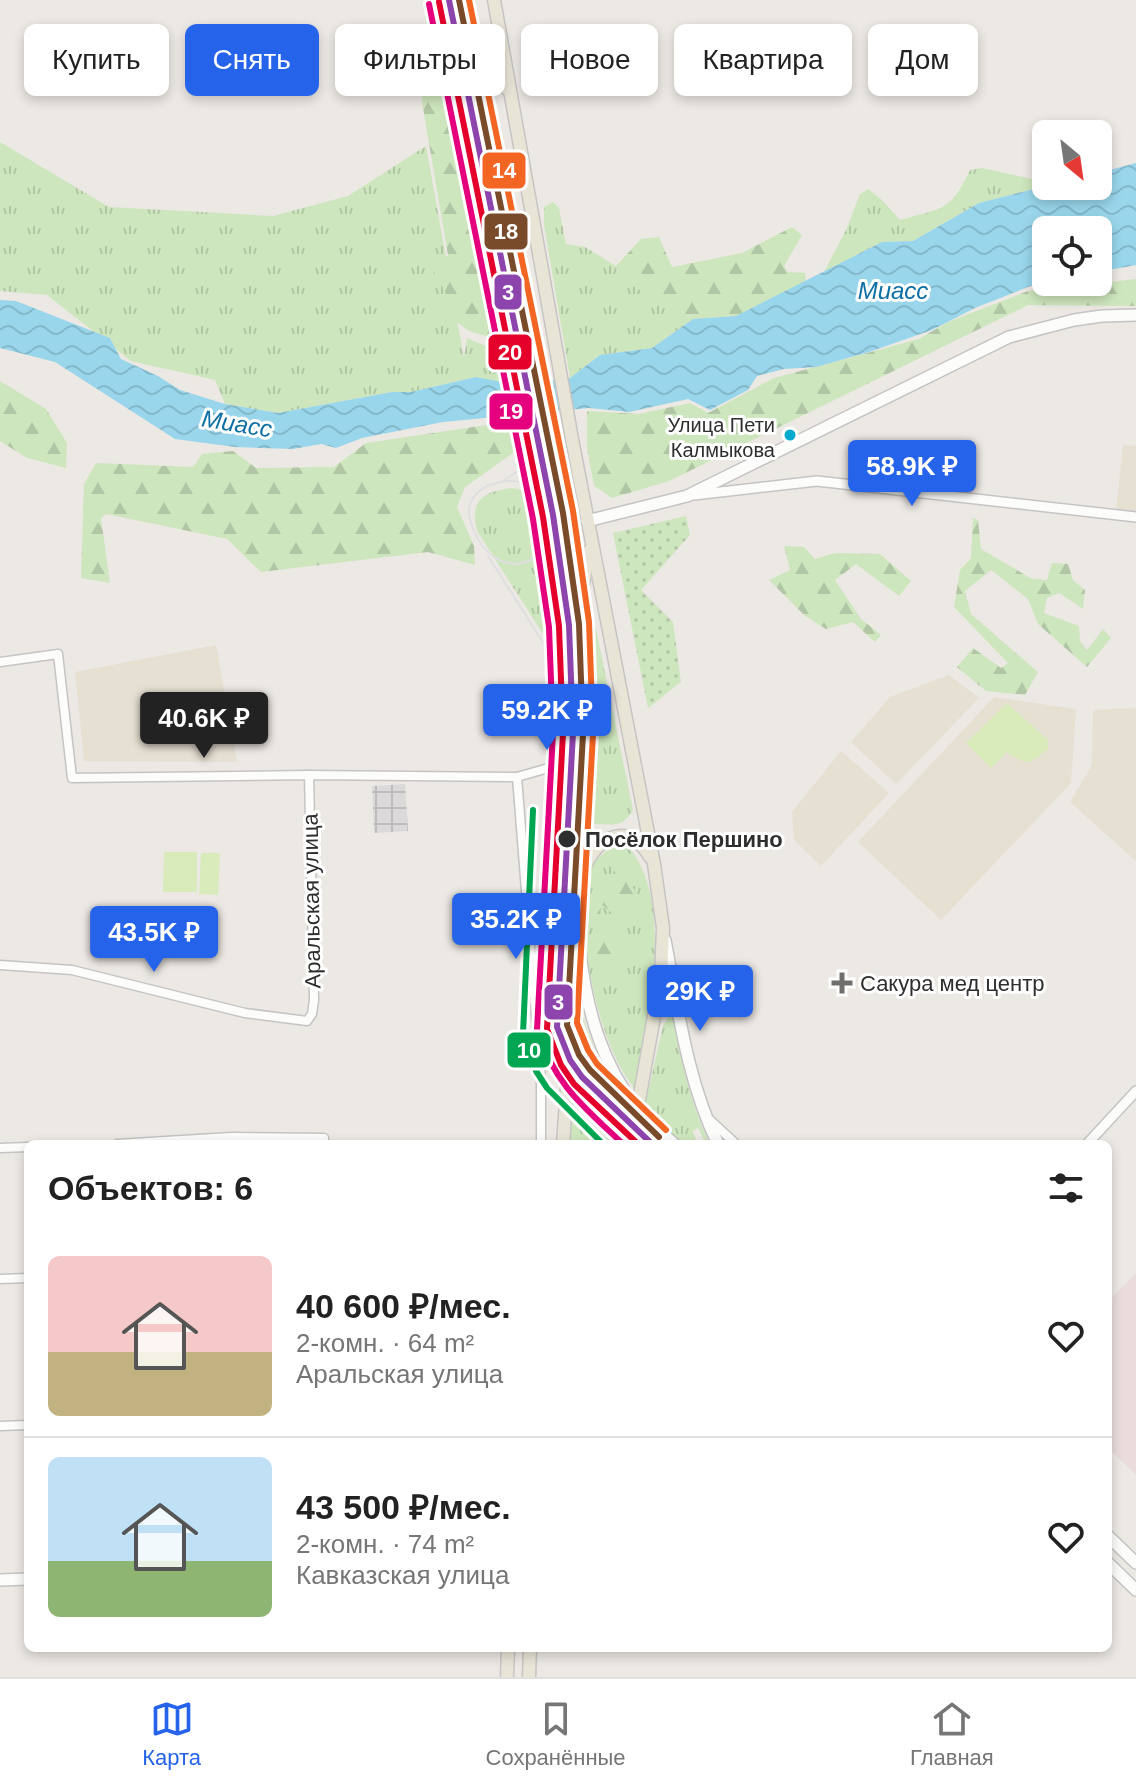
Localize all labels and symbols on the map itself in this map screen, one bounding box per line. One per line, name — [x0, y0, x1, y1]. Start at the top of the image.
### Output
north arrow — [1032, 120, 1112, 200]
line badge: 14 — [481, 151, 527, 190]
text: 14 — [492, 158, 517, 183]
line badge: 18 — [483, 212, 529, 251]
text: 18 — [494, 219, 518, 244]
line badge: 3 — [493, 273, 523, 311]
water label: Миасс — [858, 277, 928, 304]
text: 3 — [502, 280, 514, 305]
line badge: 20 — [487, 333, 533, 371]
text: 20 — [498, 340, 522, 365]
line badge: 19 — [488, 392, 534, 431]
text: 19 — [499, 399, 523, 424]
water label: Миасс — [200, 405, 274, 442]
place label: Улица Пети Калмыкова — [667, 414, 776, 461]
marker: Улица Пети Калмыкова — [782, 427, 798, 443]
pin: 58.9K ₽ — [838, 440, 986, 508]
pin: 59.2K ₽ — [473, 684, 621, 752]
pin: 40.6K ₽ — [130, 692, 278, 760]
street label: Аральская улица — [297, 812, 326, 989]
place label: Посёлок Першино — [585, 827, 783, 852]
marker: Посёлок Першино — [556, 828, 578, 850]
pin: 35.2K ₽ — [442, 893, 590, 961]
pin: 43.5K ₽ — [80, 906, 228, 974]
pin: 29K ₽ — [644, 965, 756, 1033]
place label: Сакура мед центр — [860, 971, 1044, 996]
marker: Сакура мед центр — [831, 972, 853, 994]
line badge: 3 — [543, 983, 574, 1021]
text: 3 — [552, 990, 564, 1015]
line badge: 10 — [506, 1031, 552, 1069]
text: 10 — [517, 1038, 541, 1063]

